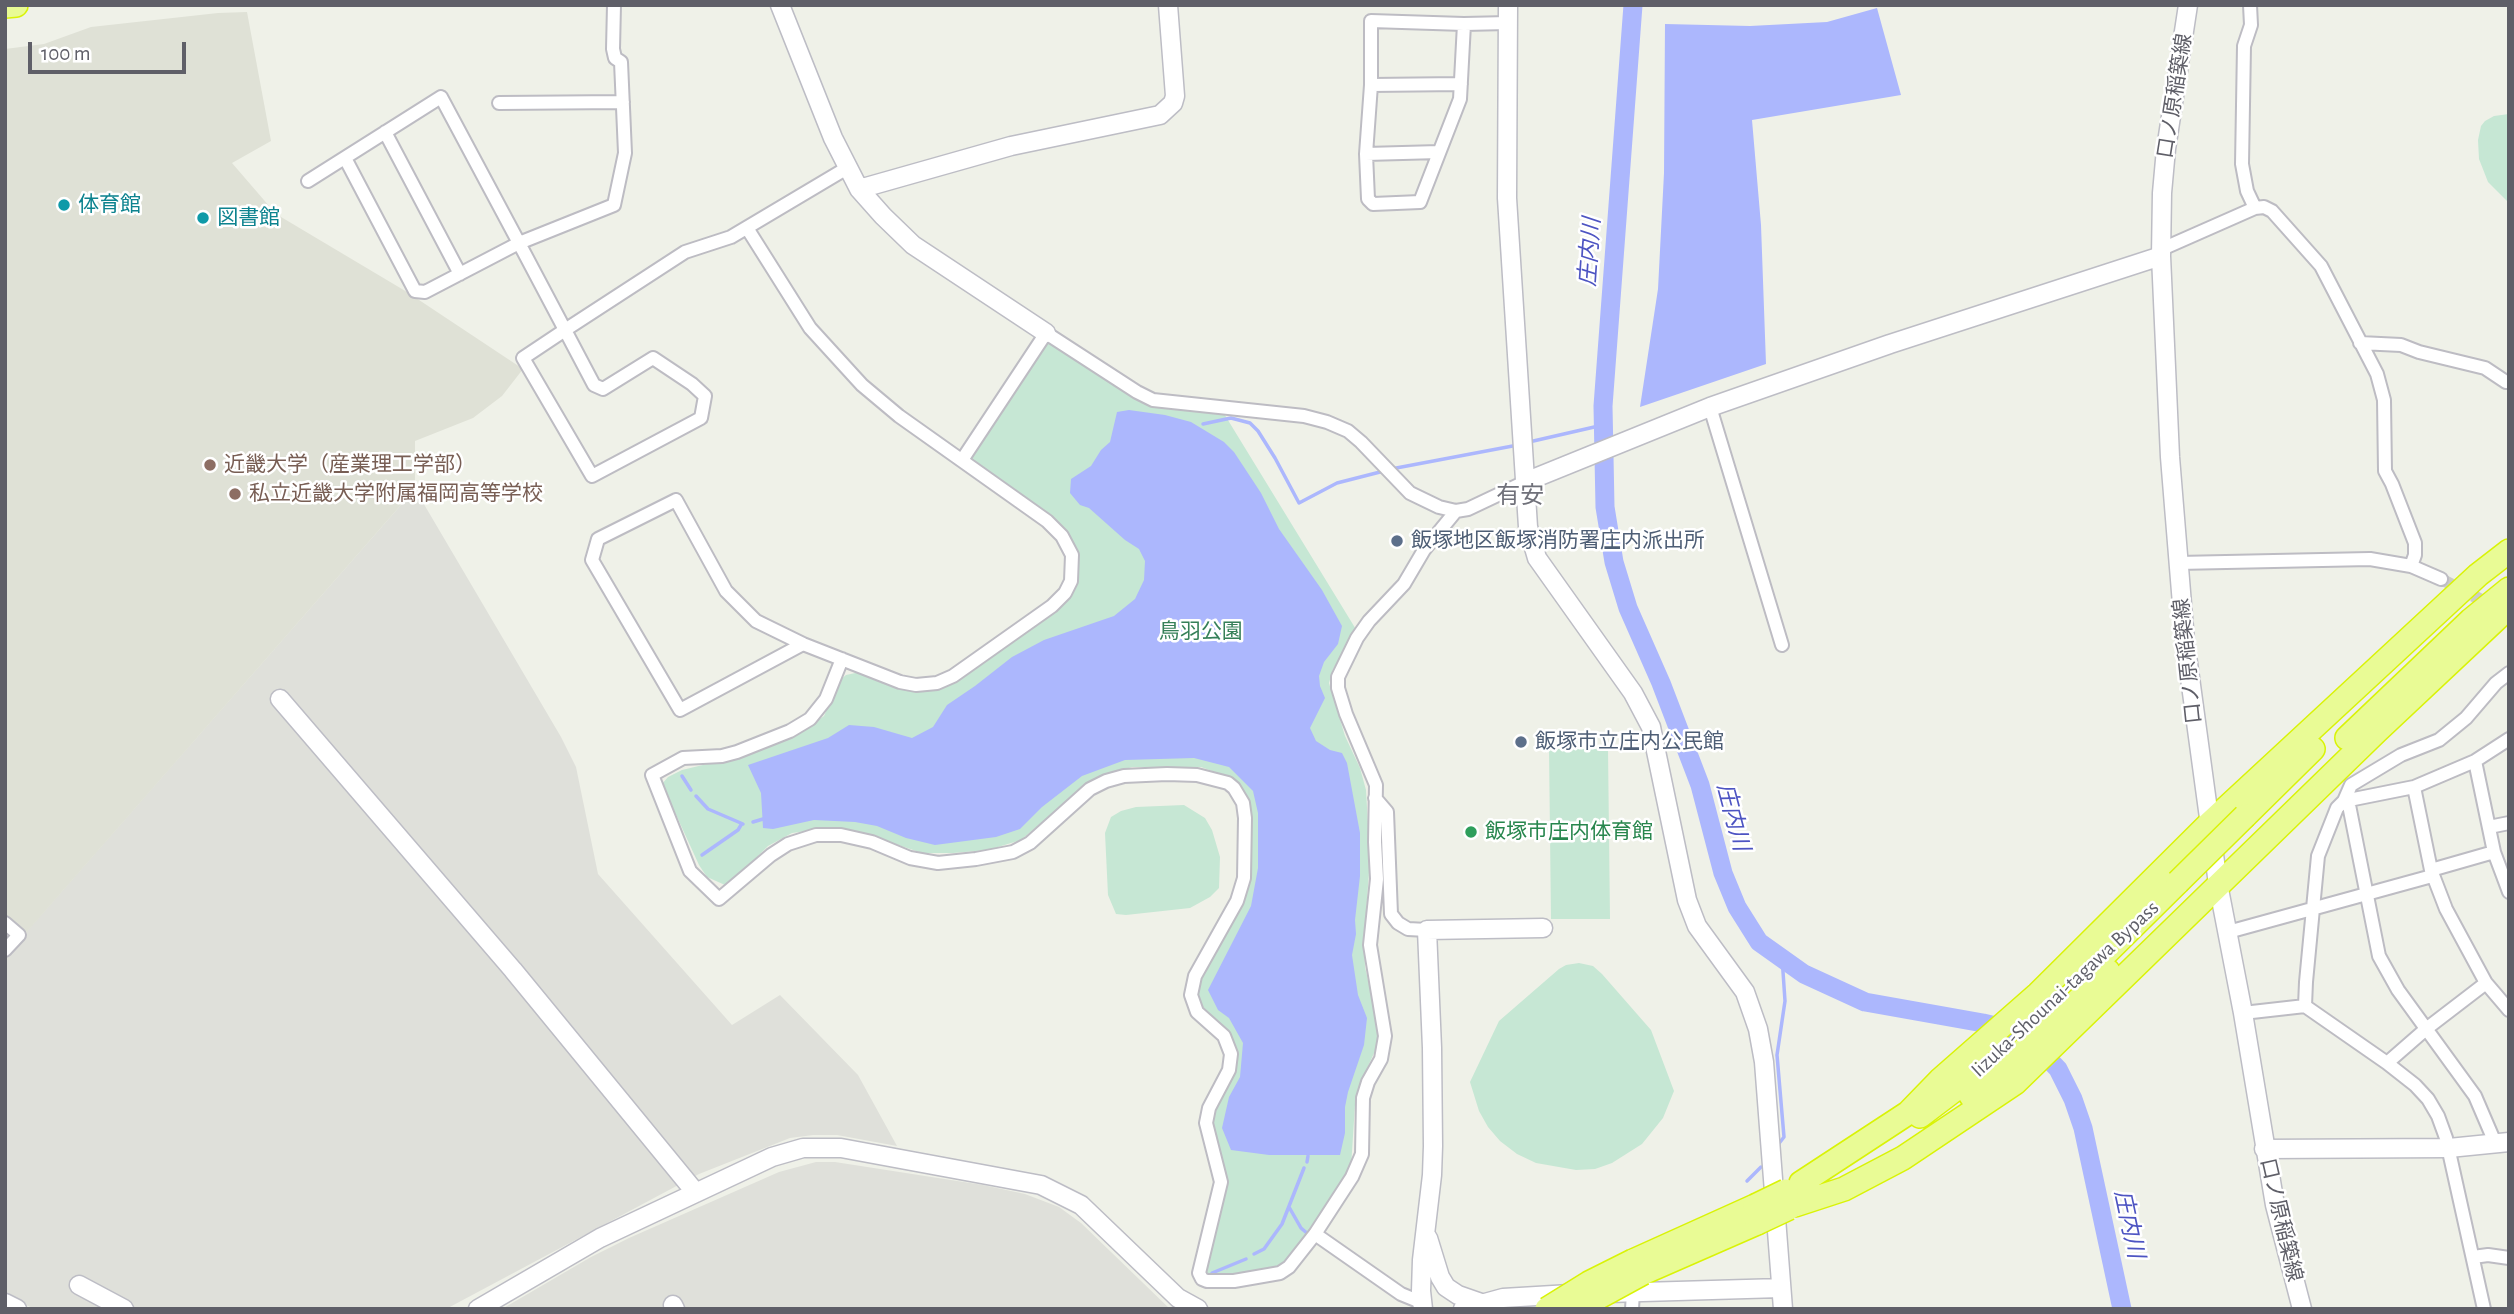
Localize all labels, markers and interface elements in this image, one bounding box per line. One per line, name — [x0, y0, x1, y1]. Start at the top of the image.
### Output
scale bar — [32, 28, 189, 72]
street label: 口ノ原稲築線 — [2153, 32, 2197, 160]
text: 100 m — [41, 43, 91, 64]
place label: 体育館 — [78, 192, 141, 218]
marker: 体育館 — [56, 197, 72, 213]
place label: 図書館 — [217, 205, 280, 231]
marker: 図書館 — [195, 210, 211, 226]
water label: 庄内川 — [1574, 217, 1606, 287]
place label: 近畿大学（産業理工学部） — [224, 452, 476, 478]
marker: 近畿大学（産業理工学部） — [202, 457, 218, 473]
place label: 私立近畿大学附属福岡高等学校 — [249, 481, 543, 507]
district label: 有安 — [1496, 482, 1544, 510]
marker: 私立近畿大学附属福岡高等学校 — [227, 486, 243, 502]
place label: 飯塚地区飯塚消防署庄内派出所 — [1411, 528, 1705, 554]
marker: 飯塚地区飯塚消防署庄内派出所 — [1389, 533, 1405, 549]
street label: 口ノ原稲築線 — [2169, 597, 2207, 725]
park label: 鳥羽公園 — [1159, 619, 1243, 645]
place label: 飯塚市立庄内公民館 — [1535, 729, 1724, 755]
marker: 飯塚市立庄内公民館 — [1513, 734, 1529, 750]
water label: 庄内川 — [1711, 780, 1755, 854]
place label: 飯塚市庄内体育館 — [1485, 819, 1653, 845]
marker: 飯塚市庄内体育館 — [1463, 824, 1479, 840]
street label: Iizuka-Shounai-tagawa Bypass — [1966, 895, 2164, 1083]
street label: 口ノ原稲築線 — [2255, 1156, 2307, 1284]
water label: 庄内川 — [2108, 1187, 2150, 1261]

